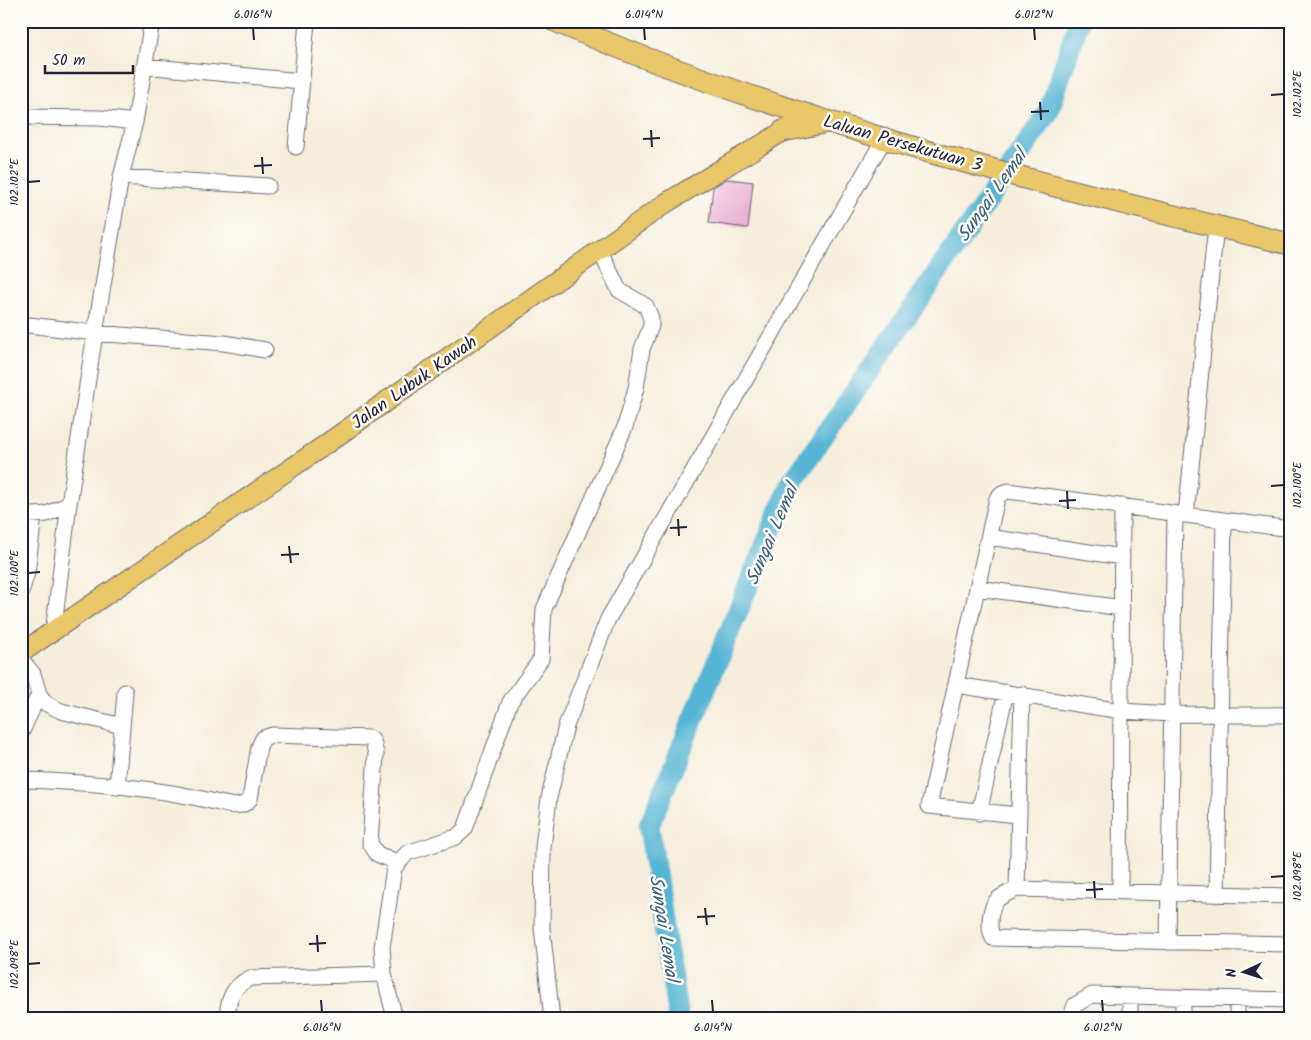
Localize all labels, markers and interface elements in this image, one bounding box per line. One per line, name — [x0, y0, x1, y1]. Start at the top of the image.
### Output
text: 6.016°N — [234, 5, 272, 24]
text: 6.014°N — [625, 5, 663, 24]
text: 6.012°N — [1015, 5, 1053, 24]
scale bar — [45, 42, 132, 74]
text: 50 m — [52, 49, 86, 73]
text: 102.102°E — [1288, 69, 1307, 118]
street label: Laluan Persekutuan 3 — [820, 108, 986, 181]
water label: Sungai Lemal — [950, 141, 1038, 249]
text: 102.102°E — [5, 157, 24, 206]
street label: Jalan Lubuk Kawah — [346, 329, 484, 438]
text: 102.100°E — [1288, 461, 1307, 508]
water label: Sungai Lemal — [738, 477, 809, 590]
text: 102.100°E — [5, 549, 24, 596]
text: 102.098°E — [1288, 850, 1307, 901]
water label: Sungai Lemal — [640, 873, 687, 987]
text: 102.098°E — [5, 938, 24, 989]
north arrow — [1218, 948, 1268, 998]
text: N — [1221, 968, 1243, 978]
text: 6.016°N — [303, 1018, 341, 1037]
text: 6.014°N — [694, 1018, 732, 1037]
text: 6.012°N — [1084, 1018, 1122, 1037]

